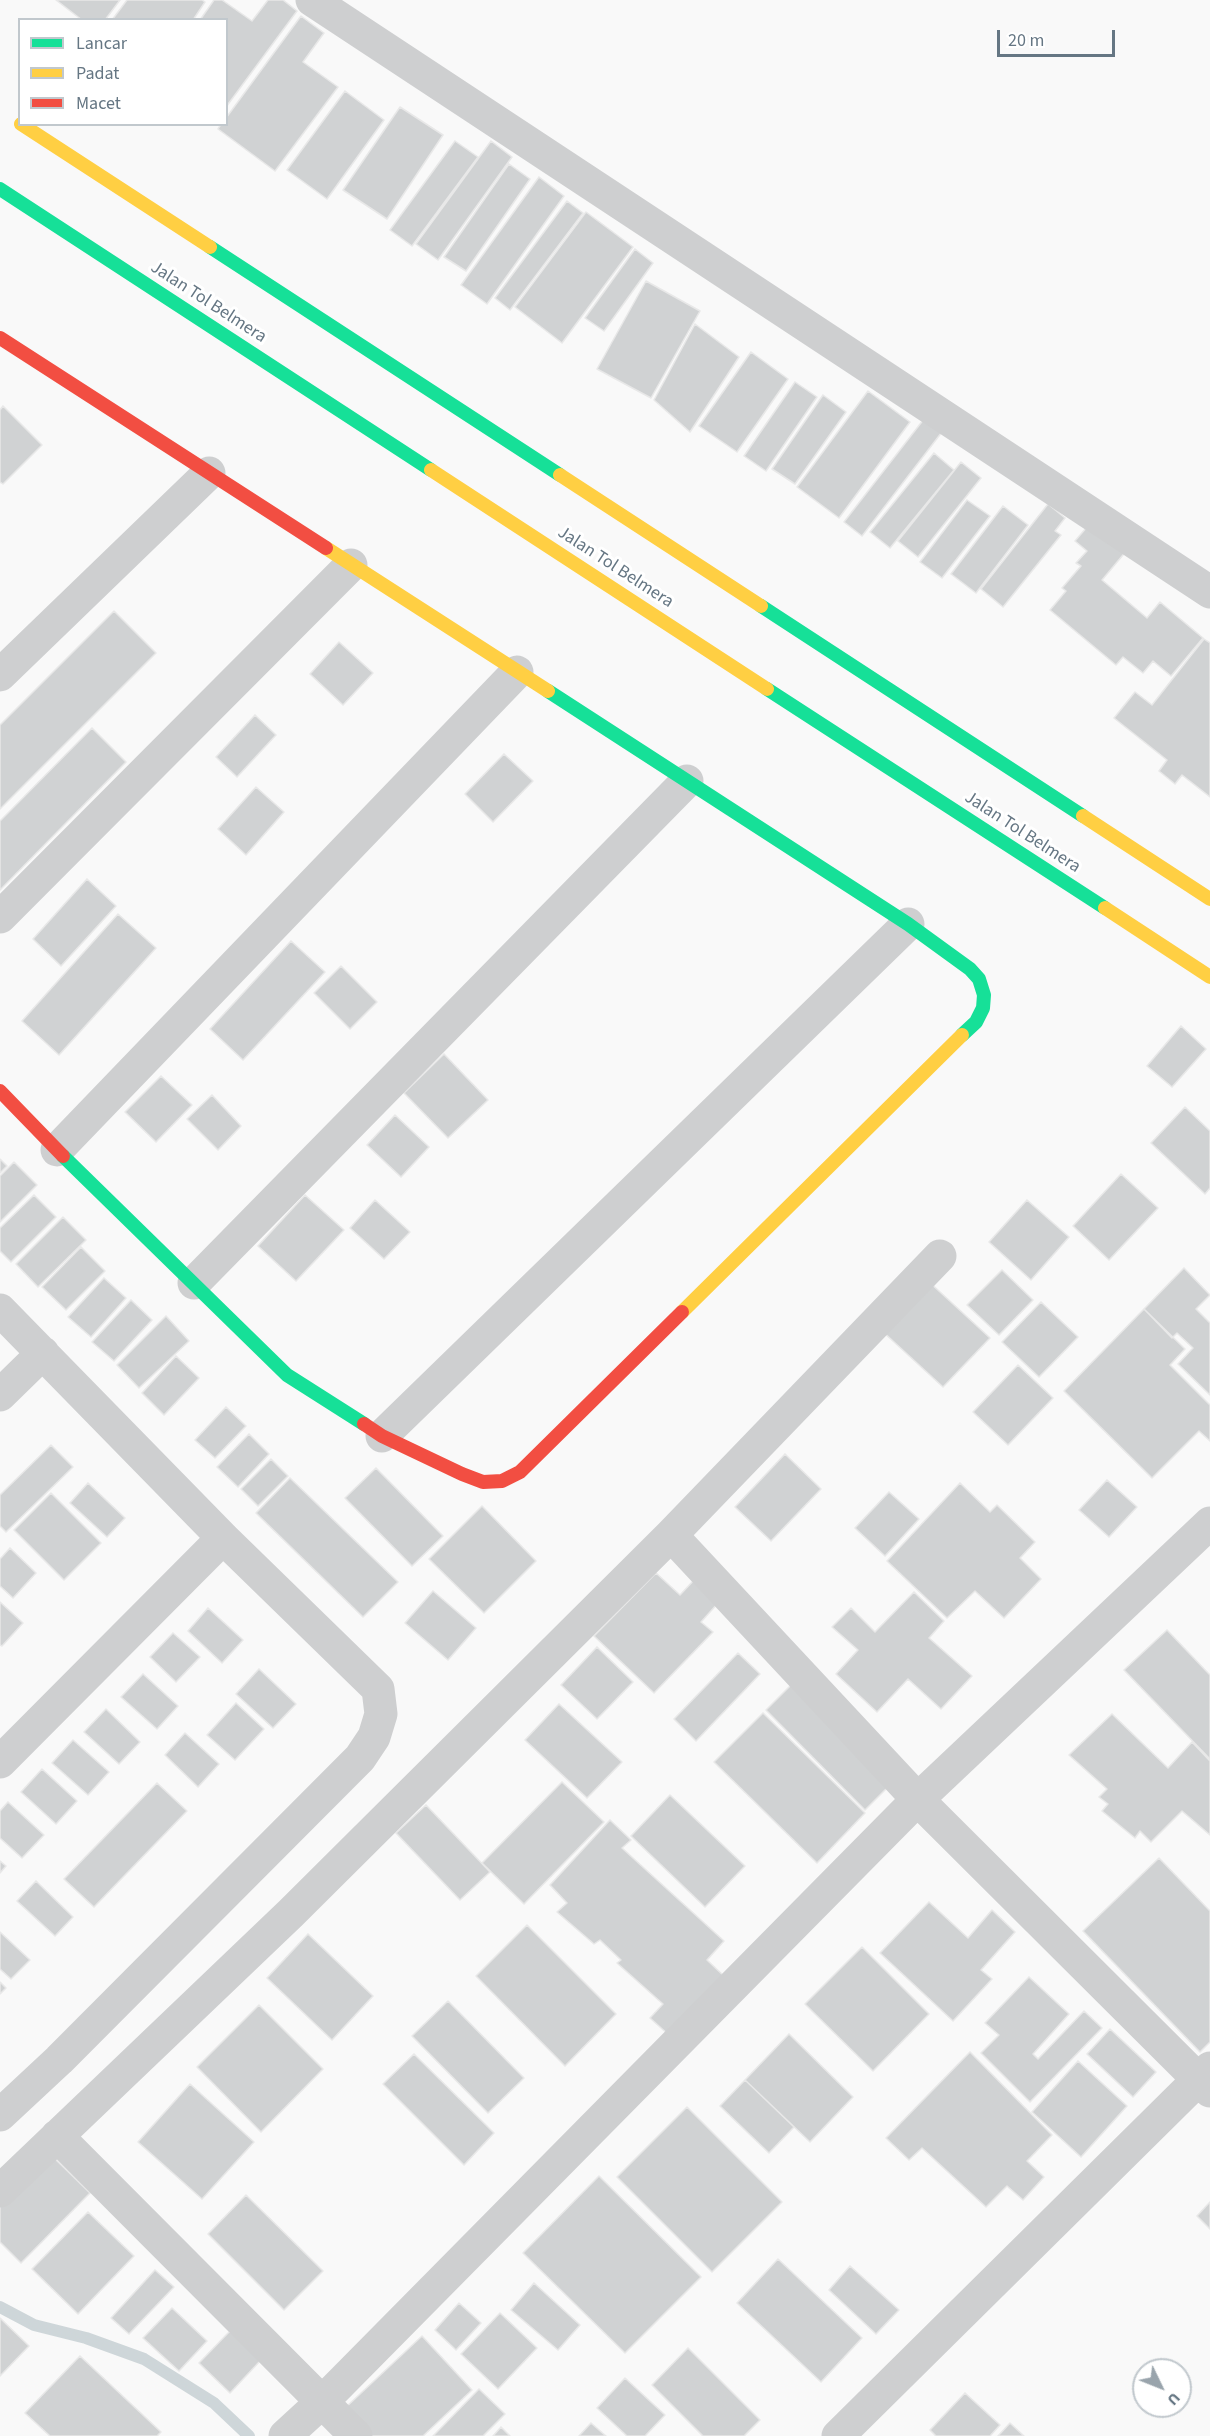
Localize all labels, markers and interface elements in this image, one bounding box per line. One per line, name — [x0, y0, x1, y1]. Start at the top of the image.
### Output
legend — [18, 18, 228, 126]
scale bar — [1000, 18, 1118, 56]
text: 20 m — [1008, 28, 1044, 53]
text: Lancar — [76, 31, 127, 56]
text: Padat — [76, 61, 119, 86]
text: Macet — [76, 91, 121, 116]
street label: Jalan Tol Belmera — [146, 257, 270, 349]
street label: Jalan Tol Belmera — [553, 522, 677, 614]
street label: Jalan Tol Belmera — [960, 787, 1084, 879]
north arrow — [1132, 2358, 1192, 2418]
text: U — [1162, 2388, 1185, 2410]

